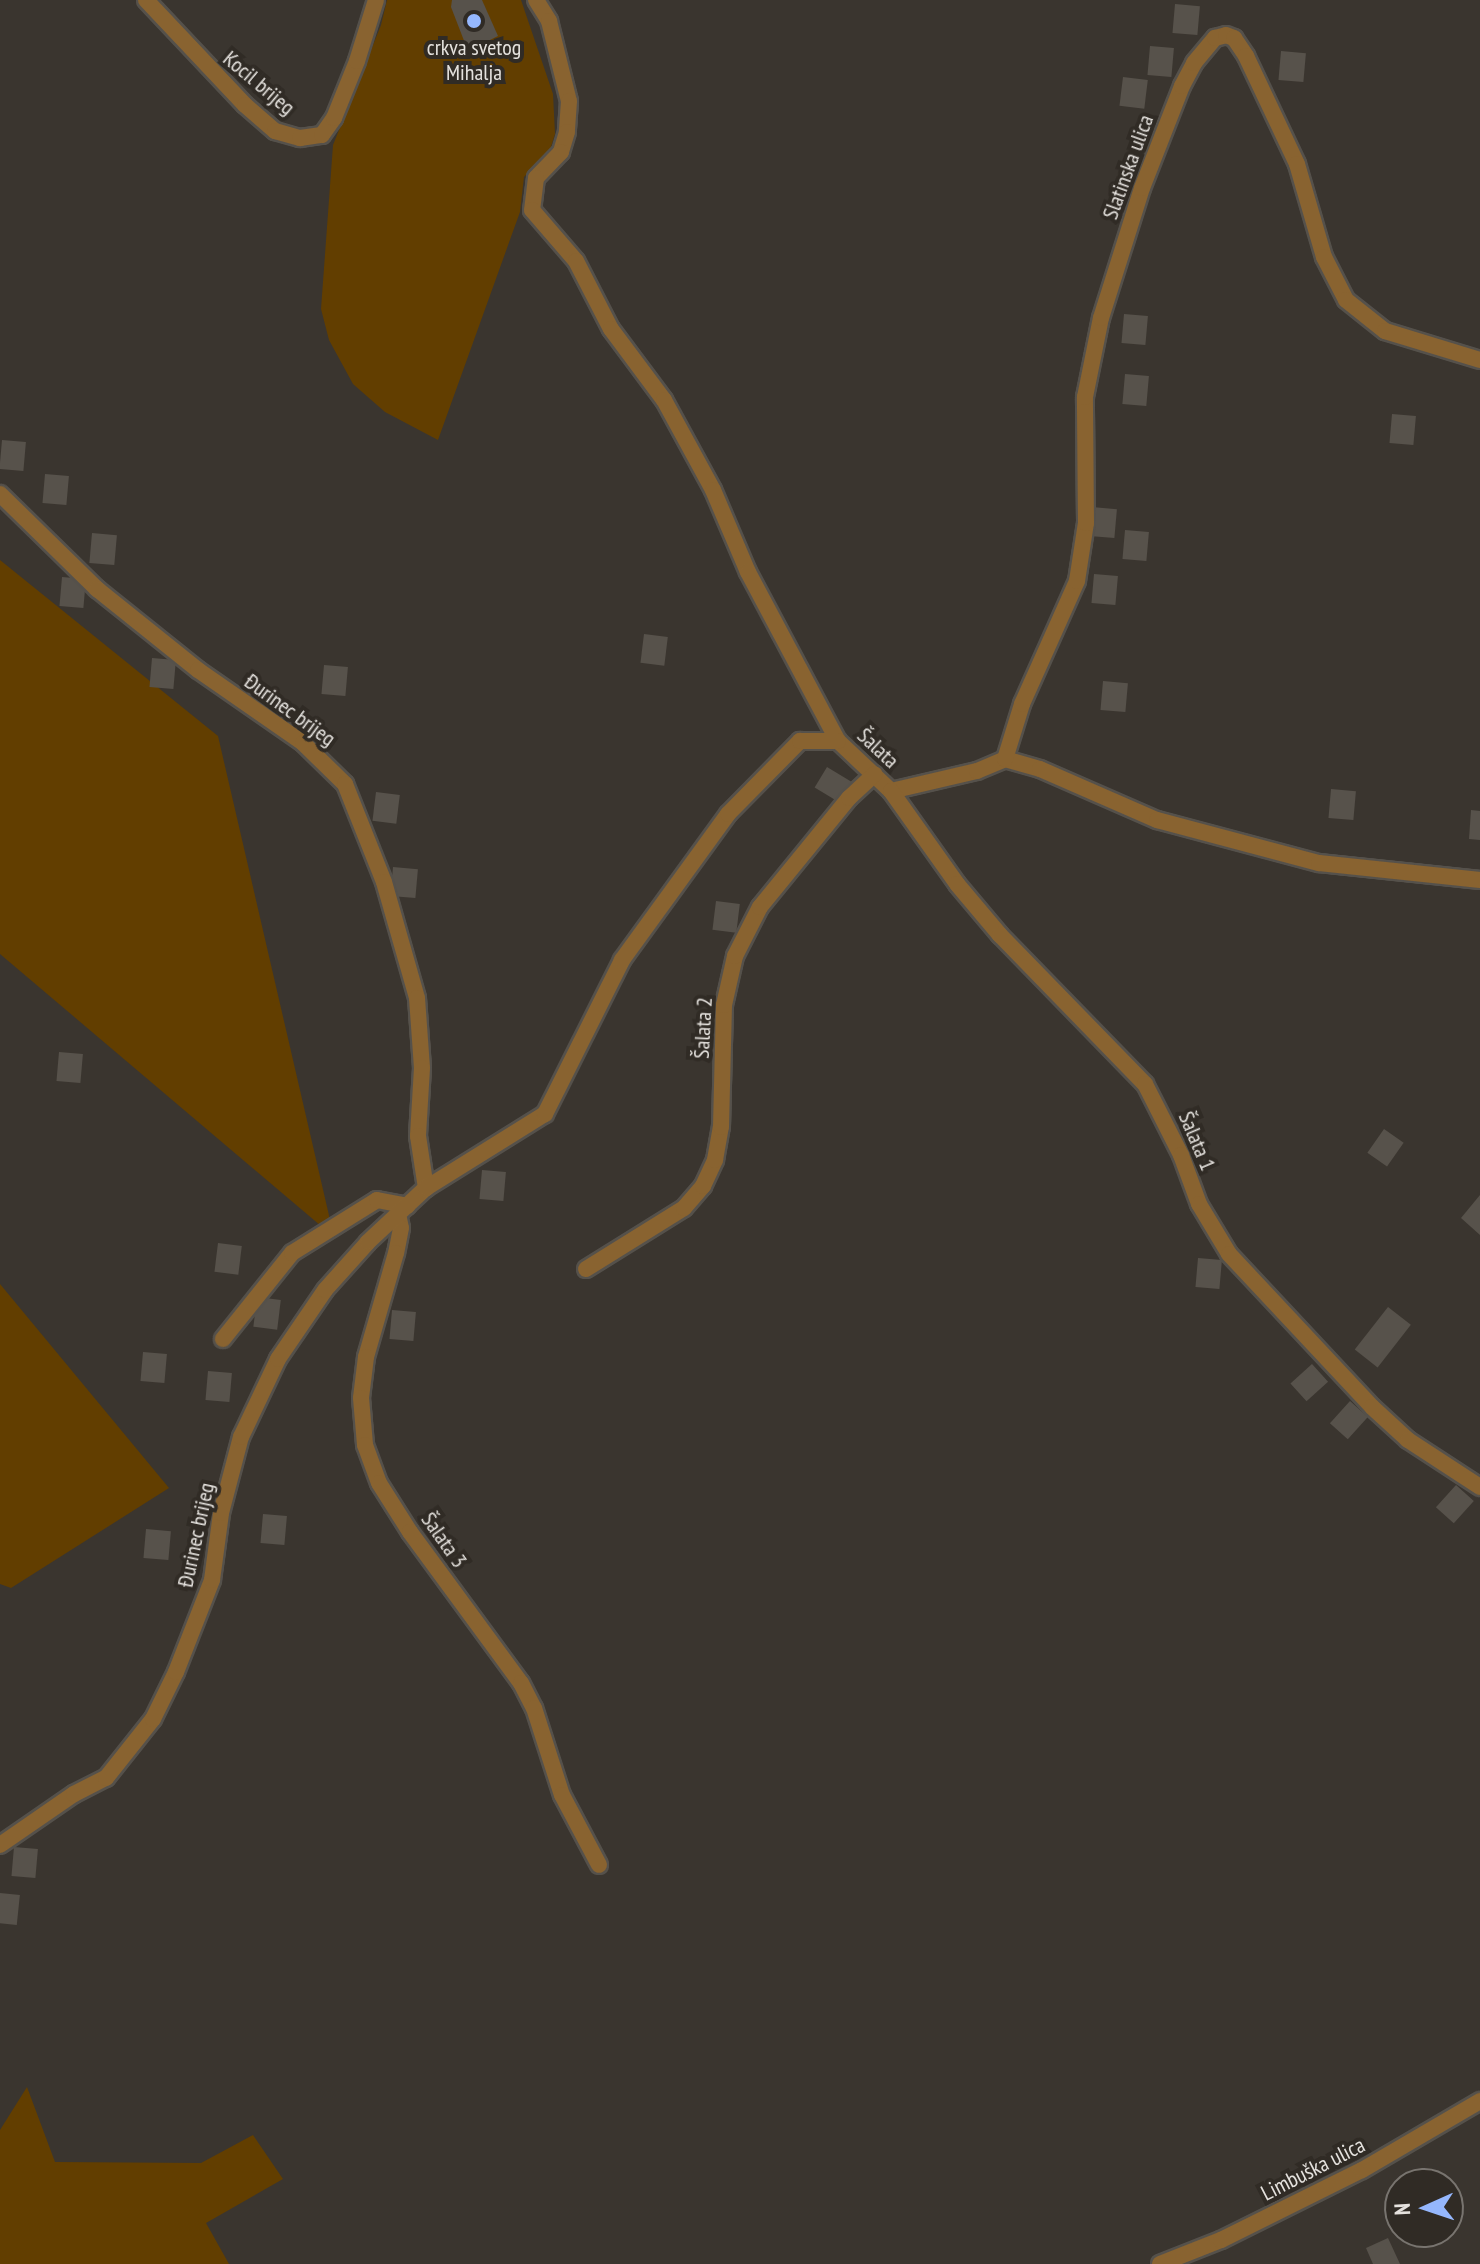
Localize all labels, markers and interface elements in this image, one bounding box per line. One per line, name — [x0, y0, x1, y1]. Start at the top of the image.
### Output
marker: crkva svetog Mihalja — [465, 12, 483, 30]
place label: crkva svetog Mihalja — [427, 34, 521, 86]
street label: Kocil brijeg — [218, 45, 300, 121]
street label: Slatinska ulica — [1097, 111, 1159, 223]
street label: Đurinec brijeg — [239, 668, 341, 752]
street label: Šalata — [852, 722, 904, 774]
street label: Šalata 2 — [688, 997, 718, 1059]
street label: Šalata 1 — [1173, 1108, 1221, 1174]
street label: Đurinec brijeg — [172, 1480, 220, 1590]
street label: Šalata 3 — [416, 1507, 472, 1573]
street label: Limbuška ulica — [1257, 2132, 1369, 2206]
north arrow — [1384, 2168, 1464, 2248]
text: N — [1388, 2202, 1416, 2216]

